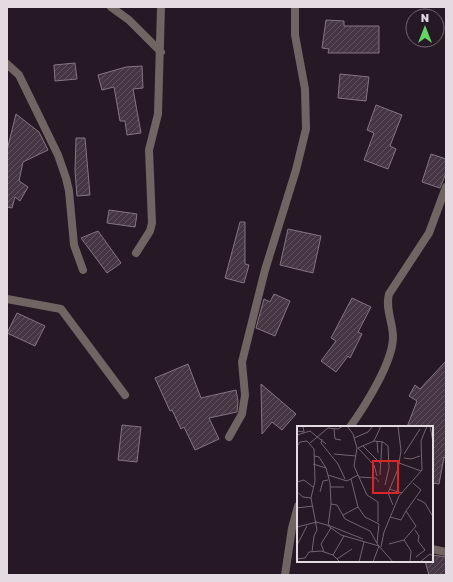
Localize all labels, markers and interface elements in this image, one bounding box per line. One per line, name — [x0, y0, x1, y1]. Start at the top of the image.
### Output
north arrow — [405, 8, 445, 48]
text: N — [421, 11, 429, 24]
inset map — [297, 426, 433, 562]

